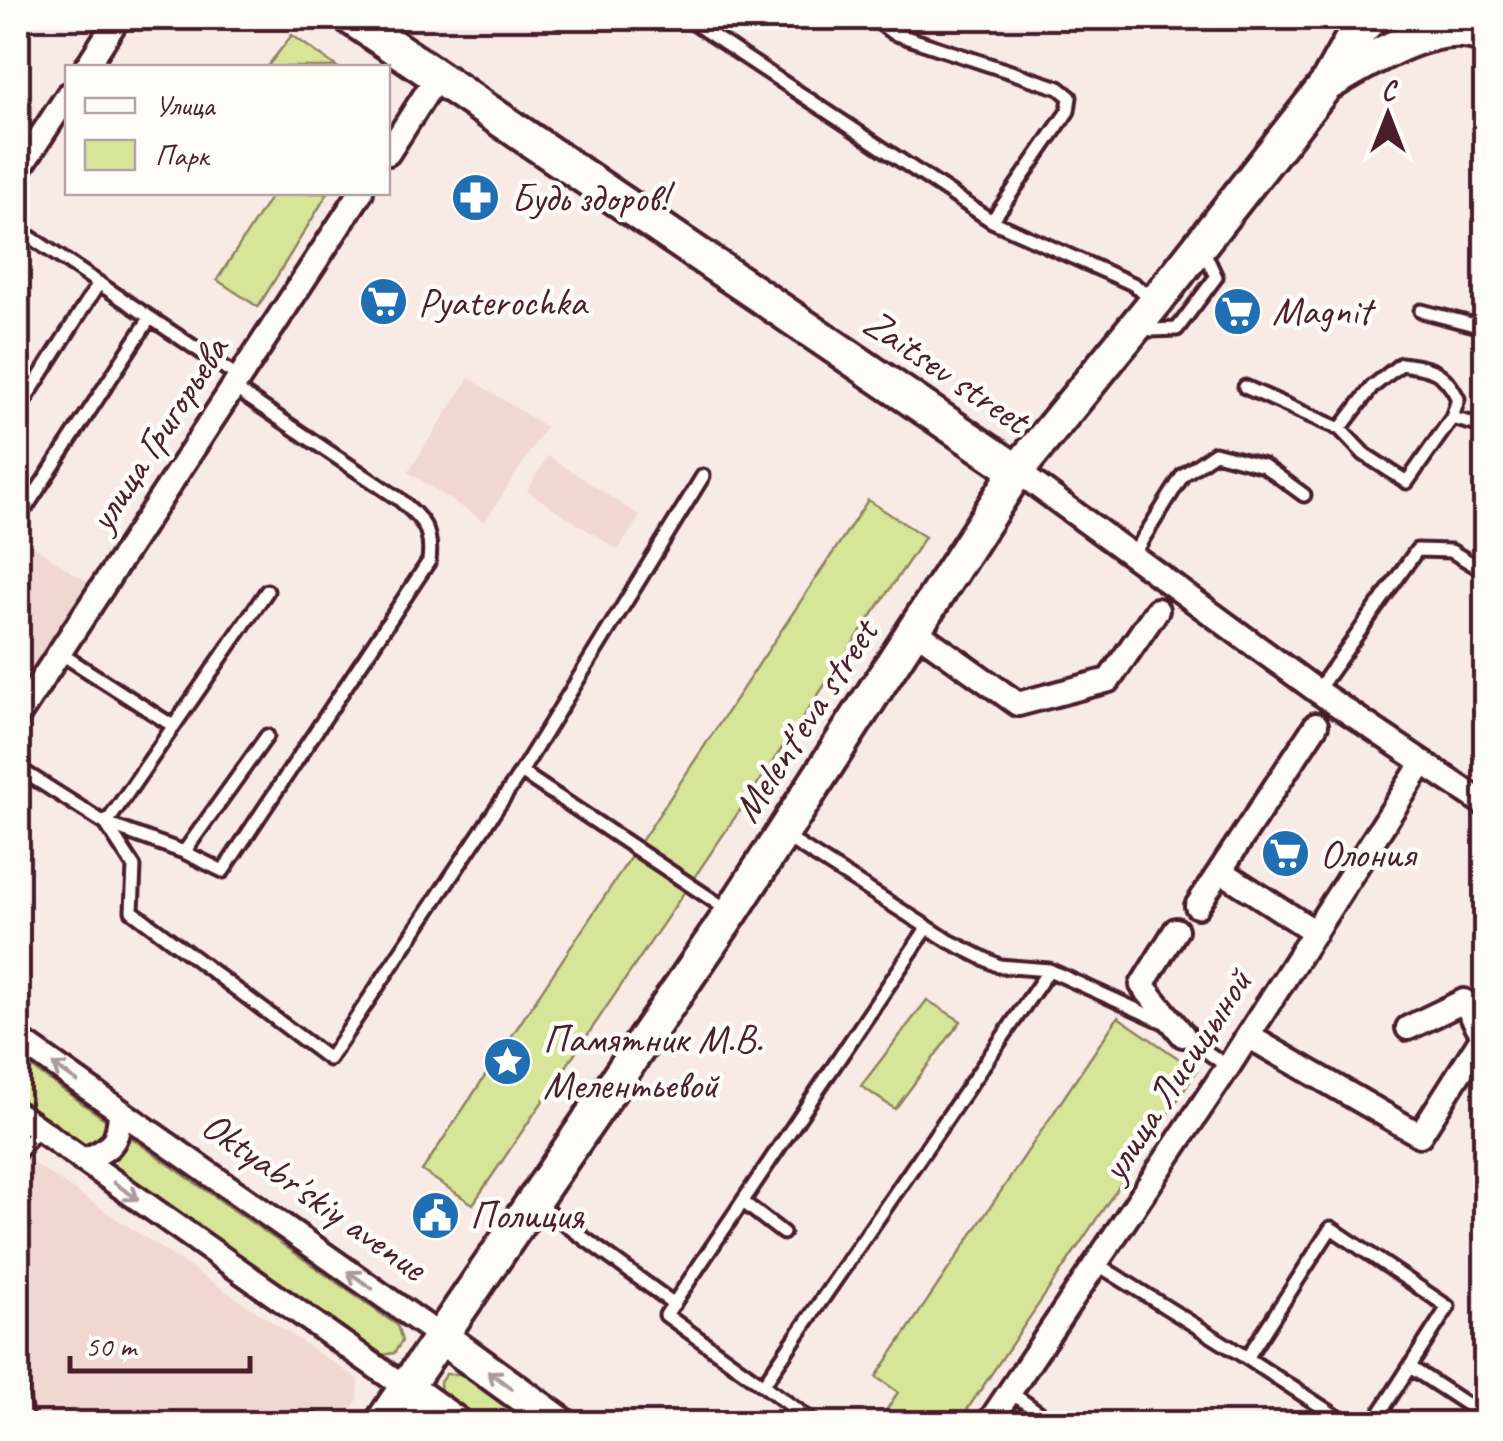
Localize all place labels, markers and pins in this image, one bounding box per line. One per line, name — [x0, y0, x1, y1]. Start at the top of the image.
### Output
pharmacy icon: Будь здоров! — [450, 172, 502, 224]
place label: Будь здоров! — [511, 173, 675, 223]
supermarket icon: Pyaterochka — [357, 276, 409, 328]
place label: Pyaterochka — [418, 277, 589, 327]
supermarket icon: Magnit — [1211, 285, 1263, 337]
place label: Magnit — [1272, 286, 1377, 336]
supermarket icon: Олония — [1259, 828, 1311, 880]
place label: Олония — [1320, 829, 1419, 879]
place label: Памятник М.В. Мелентьевой — [543, 1014, 763, 1110]
place icon: Памятник М.В. Мелентьевой — [482, 1036, 534, 1088]
public building icon: Полиция — [409, 1189, 461, 1241]
place label: Полиция — [470, 1190, 585, 1240]

